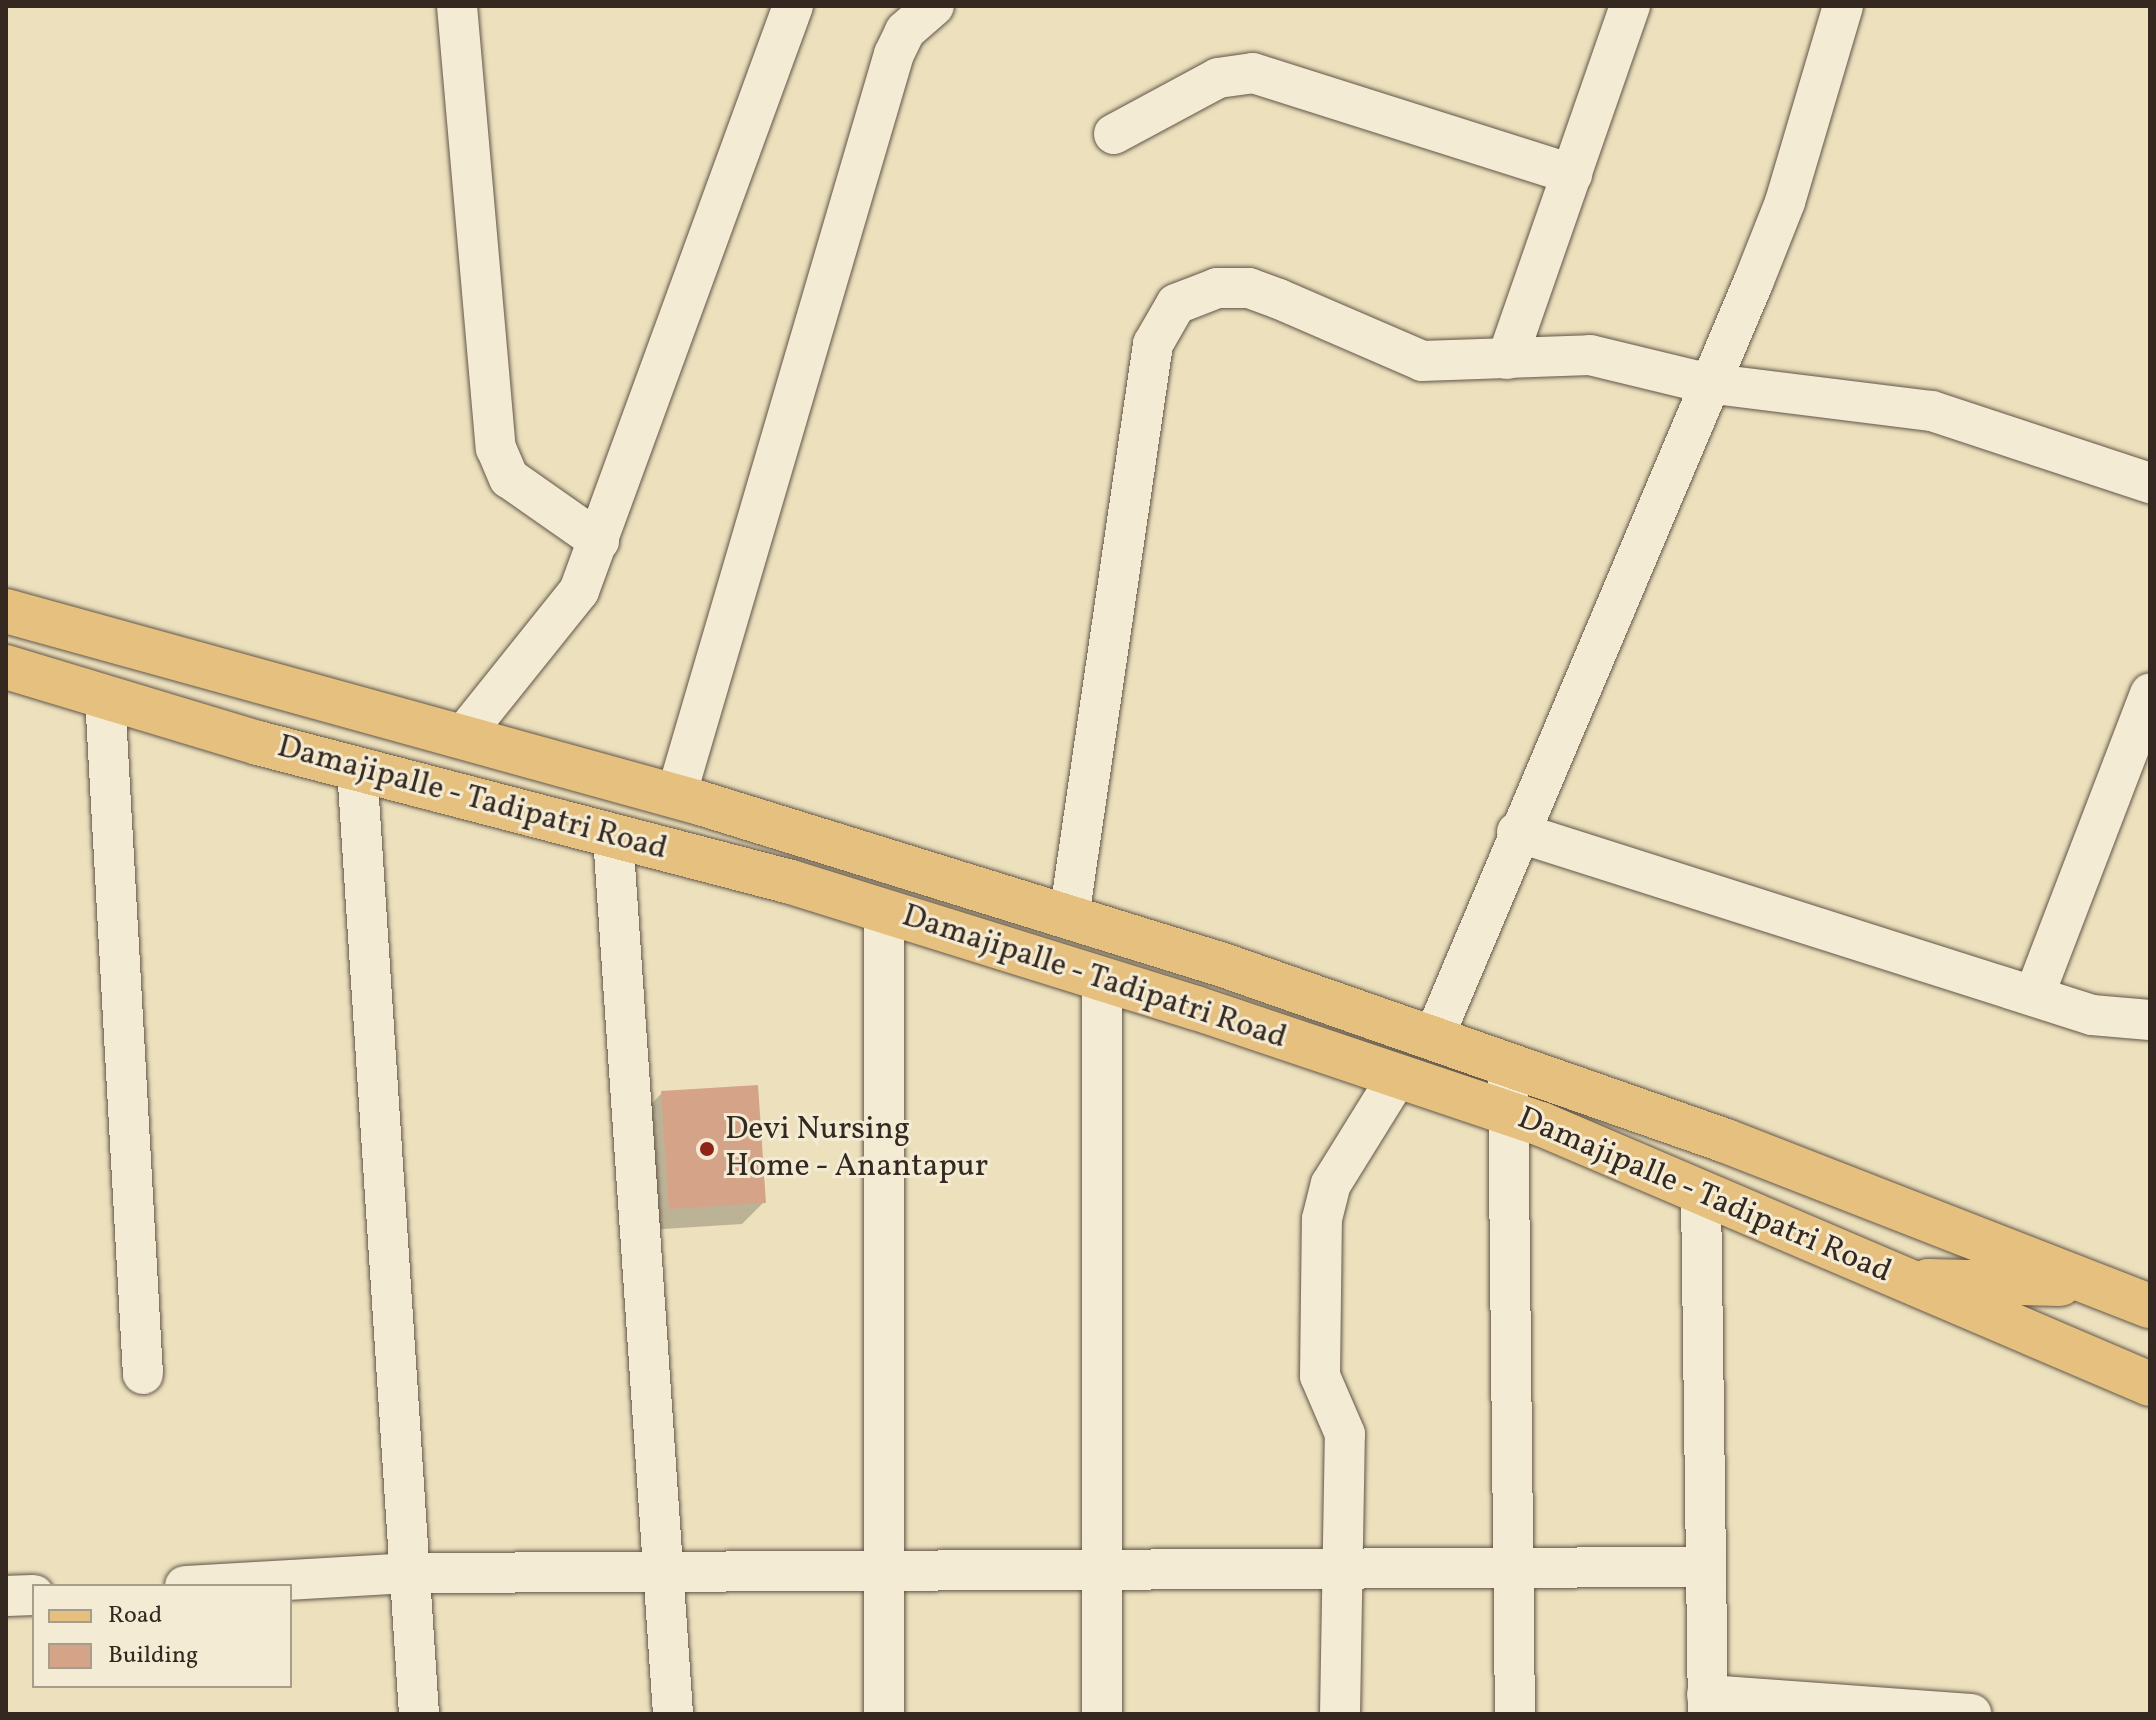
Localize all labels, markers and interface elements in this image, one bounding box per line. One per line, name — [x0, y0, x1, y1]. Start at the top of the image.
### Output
street label: Damajipalle - Tadipatri Road — [272, 728, 672, 870]
street label: Damajipalle - Tadipatri Road — [896, 897, 1292, 1059]
street label: Damajipalle - Tadipatri Road — [1510, 1099, 1898, 1293]
place label: Devi Nursing Home - Anantapur — [725, 1112, 989, 1187]
marker: Devi Nursing Home - Anantapur — [696, 1138, 718, 1160]
legend — [32, 1584, 292, 1688]
text: Road — [108, 1599, 162, 1633]
text: Building — [108, 1639, 198, 1673]

